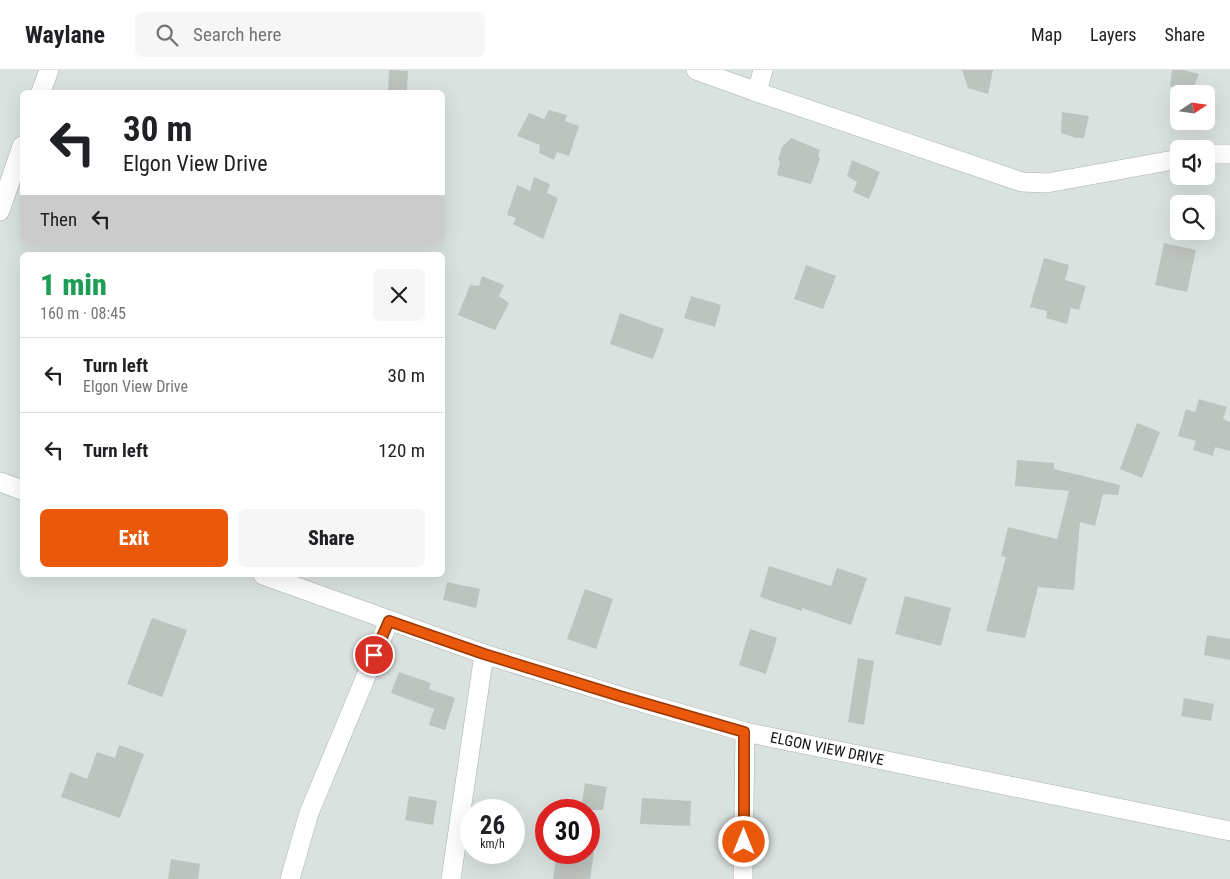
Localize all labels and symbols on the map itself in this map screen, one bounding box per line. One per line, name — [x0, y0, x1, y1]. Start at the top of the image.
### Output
north arrow — [1170, 85, 1215, 130]
pin — [353, 634, 395, 676]
street label: ELGON VIEW DRIVE — [769, 728, 886, 769]
speed limit sign: 30 — [535, 799, 600, 864]
position arrow — [717, 815, 769, 867]

